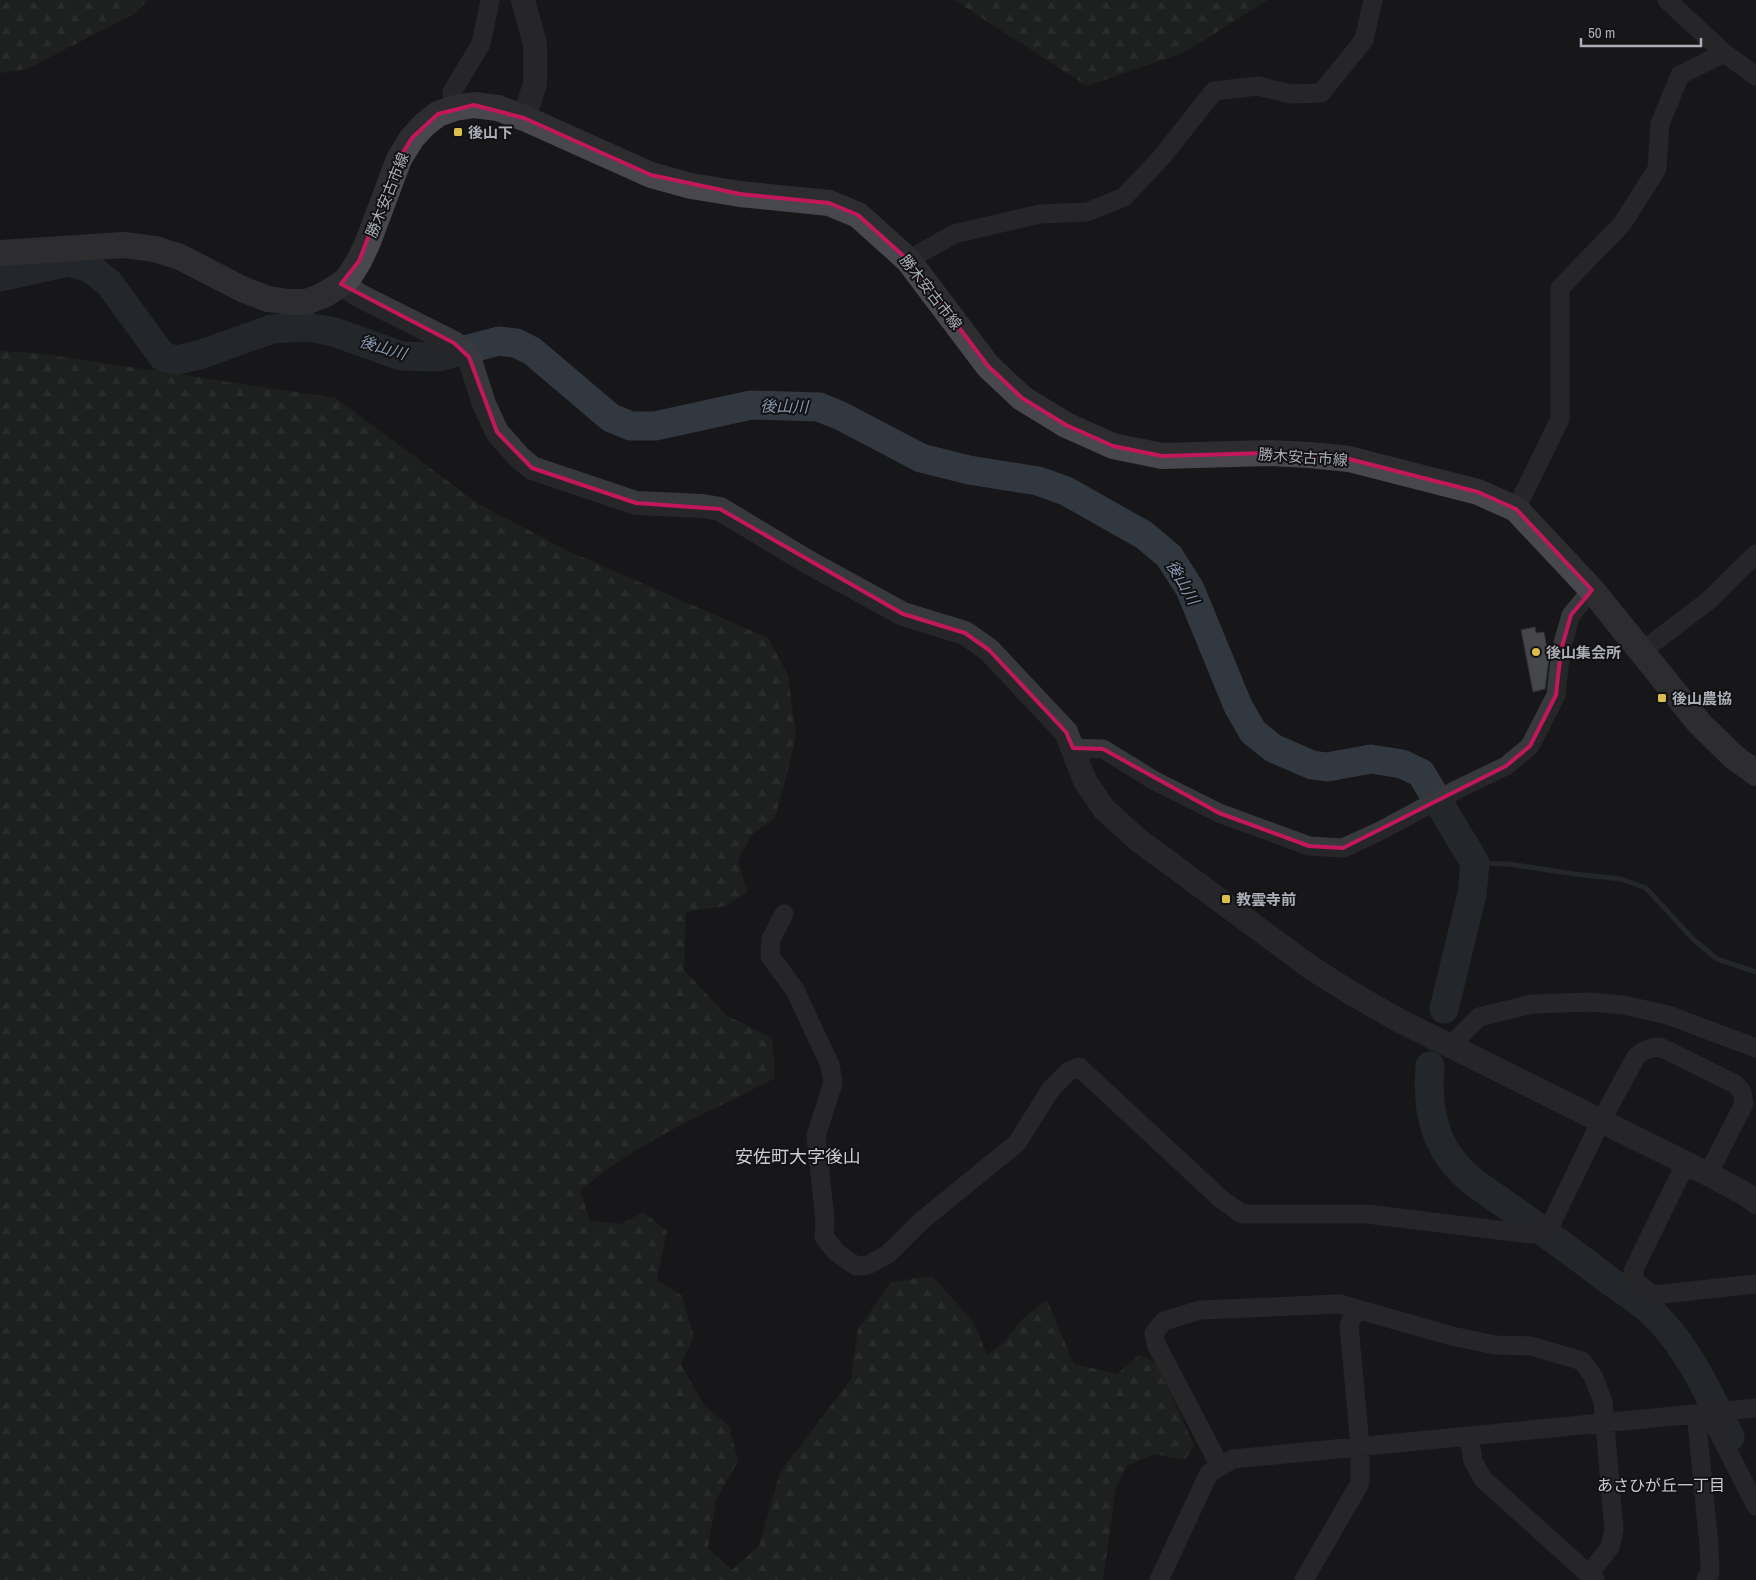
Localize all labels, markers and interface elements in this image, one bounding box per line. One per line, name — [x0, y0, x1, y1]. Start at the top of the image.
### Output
scale bar — [1581, 15, 1701, 47]
text: 50 m — [1588, 22, 1615, 43]
place label: 後山下 — [468, 122, 513, 143]
marker: 後山下 — [452, 126, 464, 138]
street label: 勝木安古市線 — [360, 149, 414, 241]
street label: 勝木安古市線 — [895, 250, 967, 334]
water label: 後山川 — [357, 329, 411, 365]
water label: 後山川 — [760, 395, 810, 417]
street label: 勝木安古市線 — [1257, 443, 1349, 471]
water label: 後山川 — [1161, 556, 1206, 610]
place label: 後山集会所 — [1546, 642, 1621, 663]
marker: 後山集会所 — [1530, 646, 1542, 658]
place label: 後山農協 — [1672, 688, 1732, 709]
marker: 後山農協 — [1656, 692, 1668, 704]
place label: 教雲寺前 — [1236, 889, 1296, 910]
marker: 教雲寺前 — [1220, 893, 1232, 905]
district label: 安佐町大字後山 — [735, 1144, 861, 1169]
district label: あさひが丘一丁目 — [1597, 1474, 1725, 1496]

